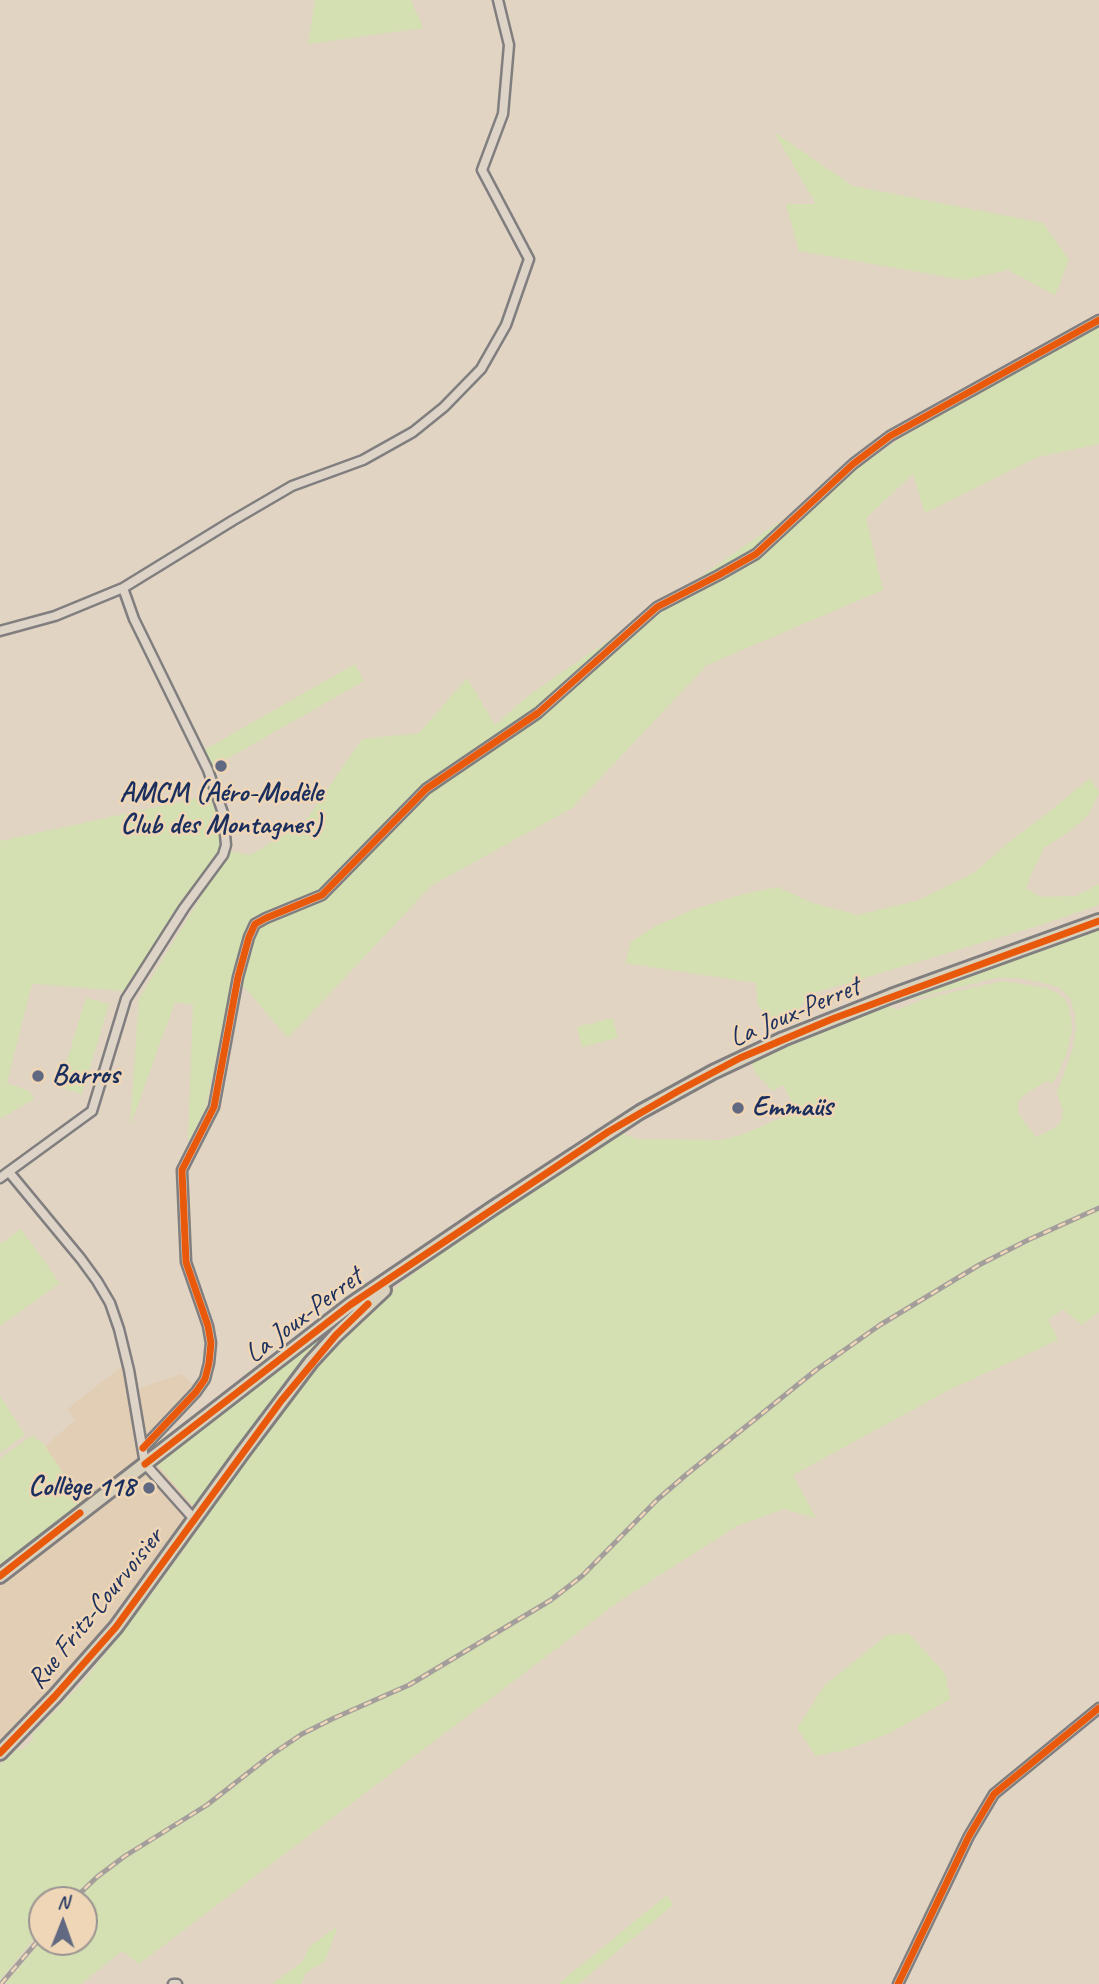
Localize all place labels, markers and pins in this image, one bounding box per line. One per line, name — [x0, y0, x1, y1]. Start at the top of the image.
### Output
marker: AMCM (Aéro-Modèle Club des Montagnes) — [213, 758, 229, 774]
place label: AMCM (Aéro-Modèle Club des Montagnes) — [119, 777, 323, 843]
place label: Barros — [52, 1059, 119, 1093]
marker: Barros — [30, 1068, 46, 1084]
place label: Emmaüs — [752, 1091, 833, 1125]
marker: Emmaüs — [730, 1100, 746, 1116]
place label: Collège 118 — [28, 1471, 135, 1505]
marker: Collège 118 — [141, 1480, 157, 1496]

